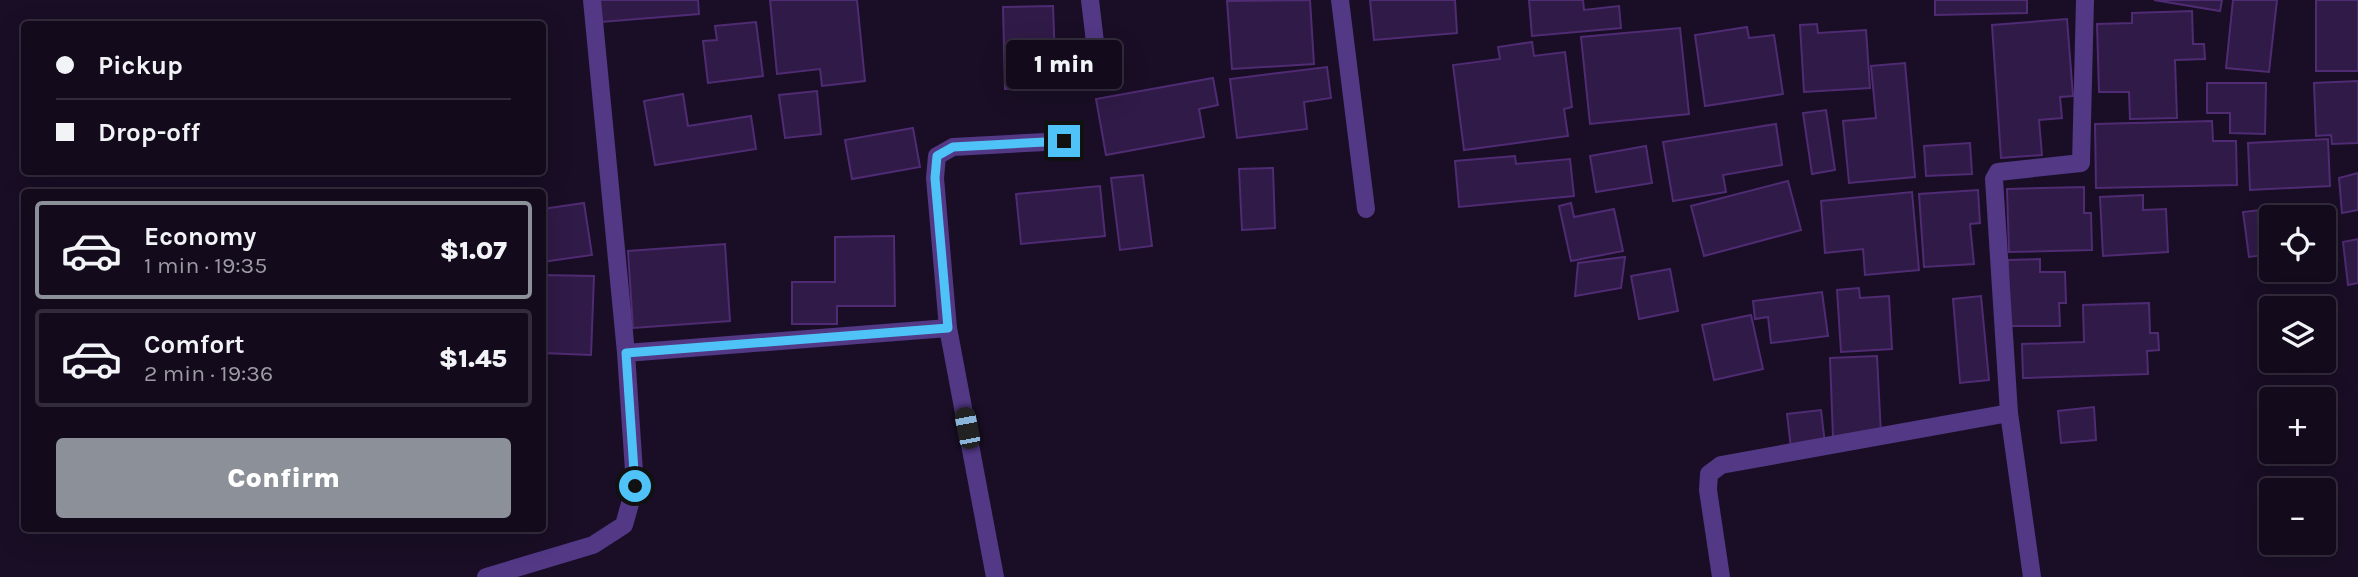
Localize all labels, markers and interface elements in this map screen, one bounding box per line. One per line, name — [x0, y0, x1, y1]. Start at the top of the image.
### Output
callout: 1 min — [1006, 40, 1122, 88]
text: Pickup — [98, 50, 183, 81]
text: 1 min — [1034, 51, 1094, 78]
text: Drop-off — [98, 117, 200, 148]
route end — [1048, 125, 1080, 157]
map controls — [2259, 205, 2336, 555]
button: locate — [2259, 205, 2336, 282]
icon: car — [60, 219, 123, 282]
text: Economy — [144, 221, 256, 252]
text: $1.07 — [440, 235, 507, 266]
text: 1 min · 19:35 — [144, 252, 267, 279]
button: layers — [2259, 296, 2336, 373]
icon: car — [60, 327, 123, 390]
text: Comfort — [144, 329, 245, 360]
text: $1.45 — [439, 343, 507, 374]
text: 2 min · 19:36 — [144, 360, 273, 387]
button: + — [2259, 387, 2336, 464]
car — [953, 405, 982, 451]
button: Confirm — [56, 438, 511, 518]
route start — [619, 470, 651, 502]
button: − — [2259, 478, 2336, 555]

